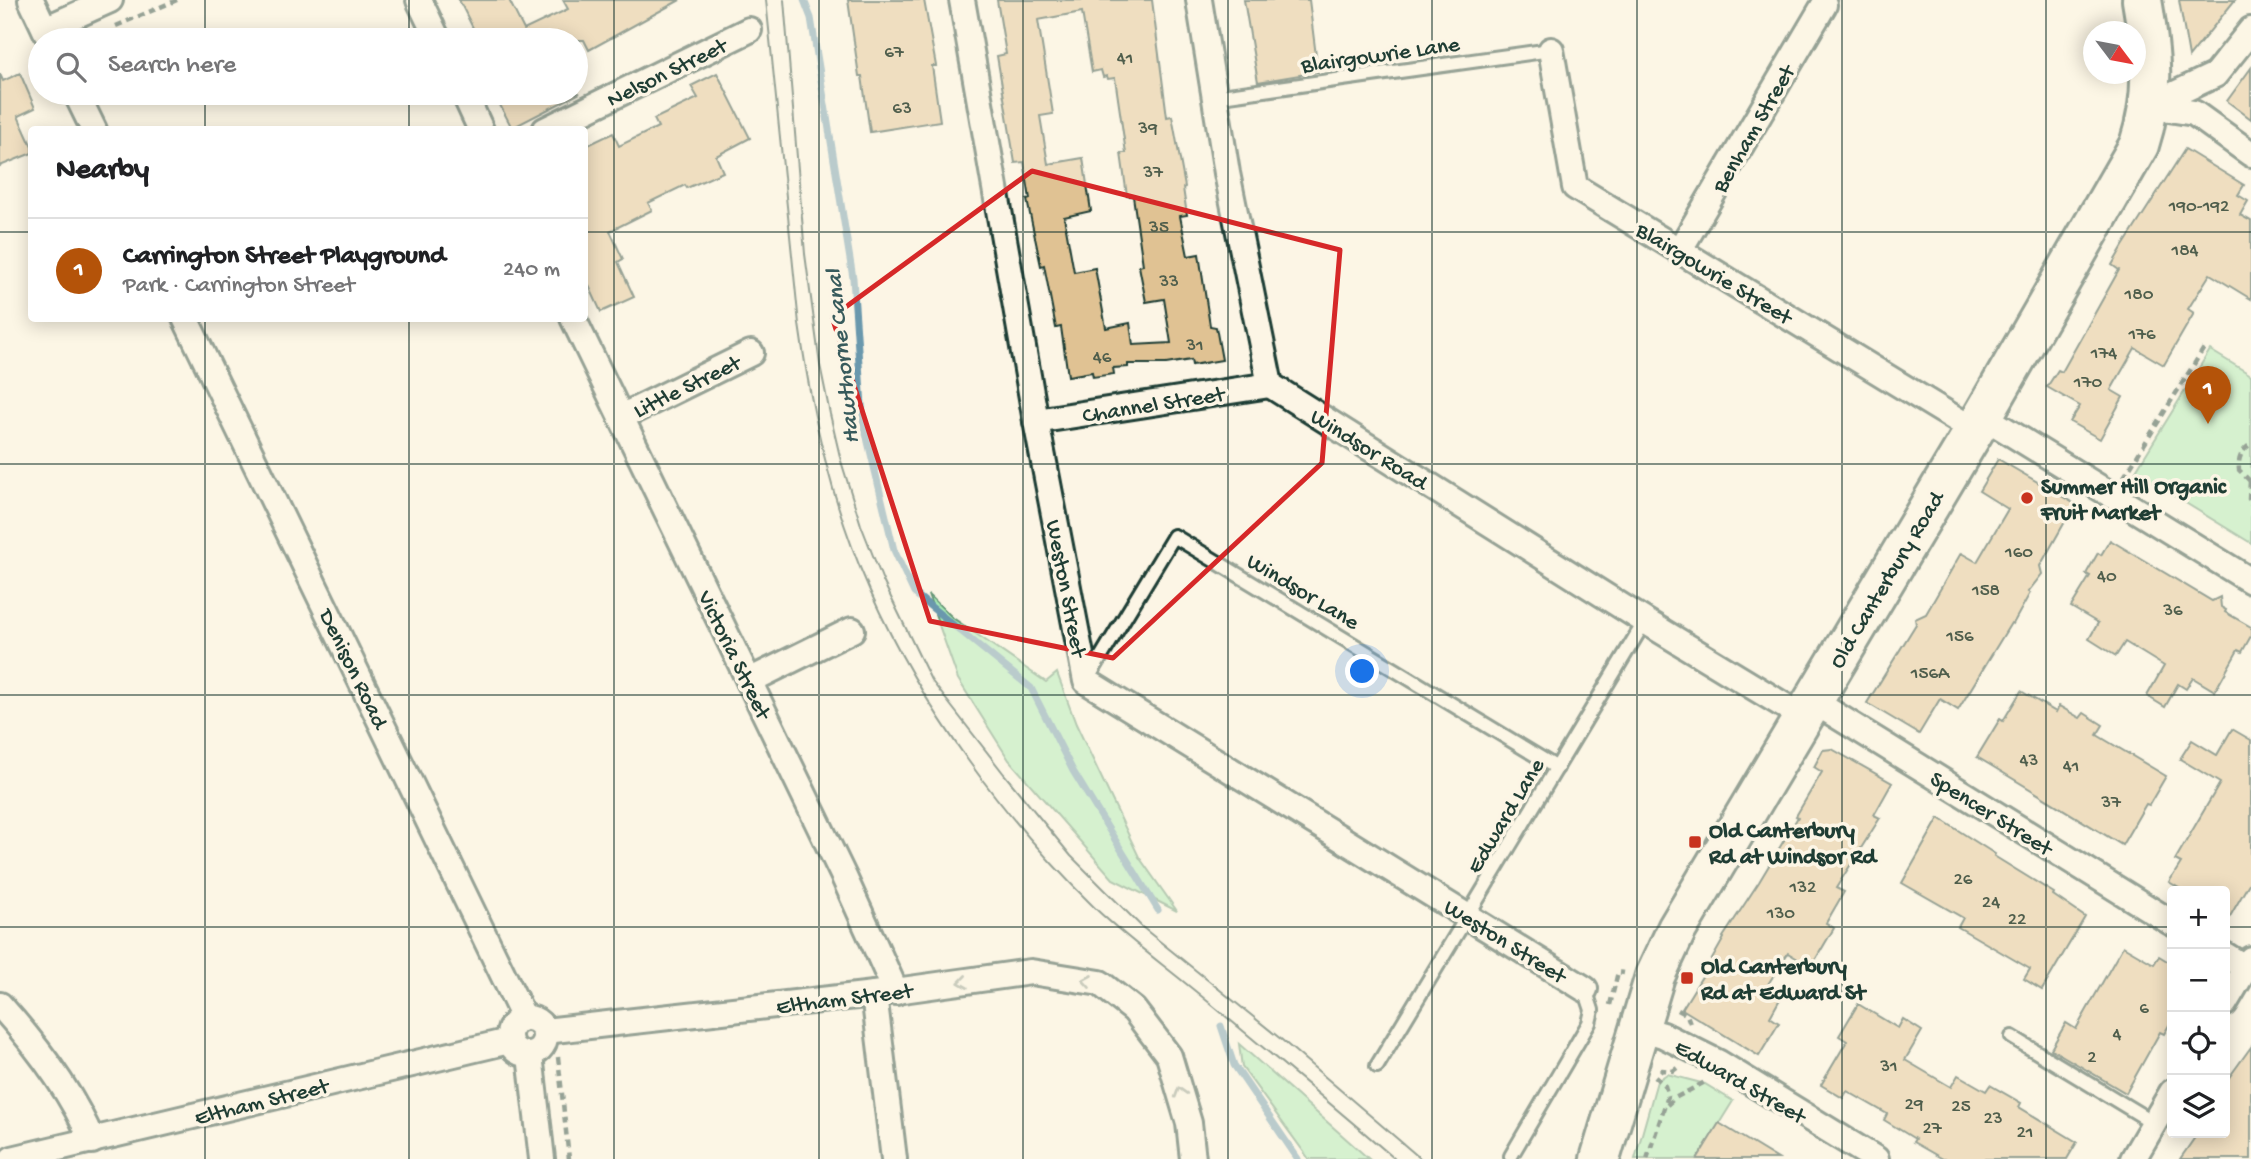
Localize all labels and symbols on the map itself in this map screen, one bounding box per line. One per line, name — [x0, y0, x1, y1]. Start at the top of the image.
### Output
north arrow — [2083, 21, 2146, 84]
street label: Blairgowrie Lane — [1298, 32, 1463, 81]
street label: Nelson Street — [603, 33, 733, 115]
house number: 67 — [884, 42, 905, 65]
house number: 41 — [1117, 48, 1133, 71]
street label: Benham Street — [1707, 60, 1803, 199]
house number: 63 — [892, 98, 912, 121]
house number: 39 — [1137, 118, 1158, 141]
house number: 37 — [1142, 162, 1164, 185]
house number: 190-192 — [2168, 196, 2229, 219]
house number: 35 — [1148, 217, 1169, 240]
street label: Blairgowrie Street — [1629, 217, 1798, 333]
house number: 184 — [2170, 240, 2199, 263]
water label: Hawthorne Canal — [821, 266, 868, 445]
house number: 33 — [1158, 271, 1179, 294]
house number: 180 — [2124, 284, 2154, 307]
house number: 176 — [2127, 324, 2156, 347]
house number: 31 — [1185, 335, 1204, 358]
house number: 174 — [2090, 343, 2117, 366]
house number: 46 — [1093, 347, 1112, 370]
street label: Little Street — [630, 350, 747, 426]
pin: 1 — [2185, 366, 2231, 424]
house number: 170 — [2073, 372, 2102, 395]
street label: Channel Street — [1081, 382, 1228, 431]
street label: Windsor Road — [1305, 404, 1433, 499]
place label: Summer Hill Organic Fruit Market — [2040, 475, 2227, 528]
street label: Old Canterbury Road — [1825, 486, 1952, 674]
marker: Summer Hill Organic Fruit Market — [2019, 490, 2035, 506]
street label: Weston Street — [1038, 518, 1091, 661]
house number: 160 — [2004, 542, 2033, 565]
street label: Windsor Lane — [1241, 549, 1365, 638]
house number: 40 — [2097, 566, 2117, 589]
house number: 158 — [1971, 580, 2000, 603]
street label: Victoria Street — [690, 586, 776, 726]
house number: 36 — [2162, 600, 2183, 623]
street label: Denison Road — [310, 603, 393, 735]
house number: 156 — [1945, 626, 1974, 649]
your location — [1345, 654, 1379, 688]
house number: 156A — [1910, 663, 1951, 686]
house number: 43 — [2020, 750, 2039, 773]
street label: Edward Lane — [1462, 753, 1552, 879]
house number: 41 — [2063, 756, 2079, 779]
street label: Spencer Street — [1924, 767, 2058, 864]
house number: 37 — [2100, 792, 2122, 815]
place label: Old Canterbury Rd at Windsor Rd — [1708, 819, 1879, 872]
marker: Old Canterbury Rd at Windsor Rd — [1687, 834, 1703, 850]
house number: 26 — [1954, 869, 1973, 892]
house number: 132 — [1789, 877, 1816, 900]
house number: 24 — [1982, 892, 2000, 915]
street label: Weston Street — [1438, 895, 1572, 992]
house number: 130 — [1766, 903, 1795, 926]
house number: 22 — [2008, 909, 2026, 932]
place label: Old Canterbury Rd at Edward St — [1700, 955, 1868, 1008]
marker: Old Canterbury Rd at Edward St — [1679, 970, 1695, 986]
one-way arrow — [957, 974, 969, 989]
one-way arrow — [1081, 974, 1093, 989]
street label: Eltham Street — [775, 979, 916, 1022]
house number: 6 — [2139, 998, 2149, 1021]
house number: 4 — [2113, 1024, 2122, 1047]
street label: Edward Street — [1669, 1035, 1811, 1132]
house number: 2 — [2087, 1047, 2097, 1070]
house number: 31 — [1879, 1056, 1898, 1079]
street label: Eltham Street — [192, 1073, 333, 1133]
one-way arrow — [1174, 1087, 1189, 1099]
house number: 29 — [1905, 1094, 1924, 1117]
house number: 25 — [1951, 1096, 1971, 1119]
house number: 23 — [1983, 1108, 2003, 1131]
house number: 27 — [1922, 1118, 1943, 1141]
house number: 21 — [2017, 1122, 2034, 1145]

